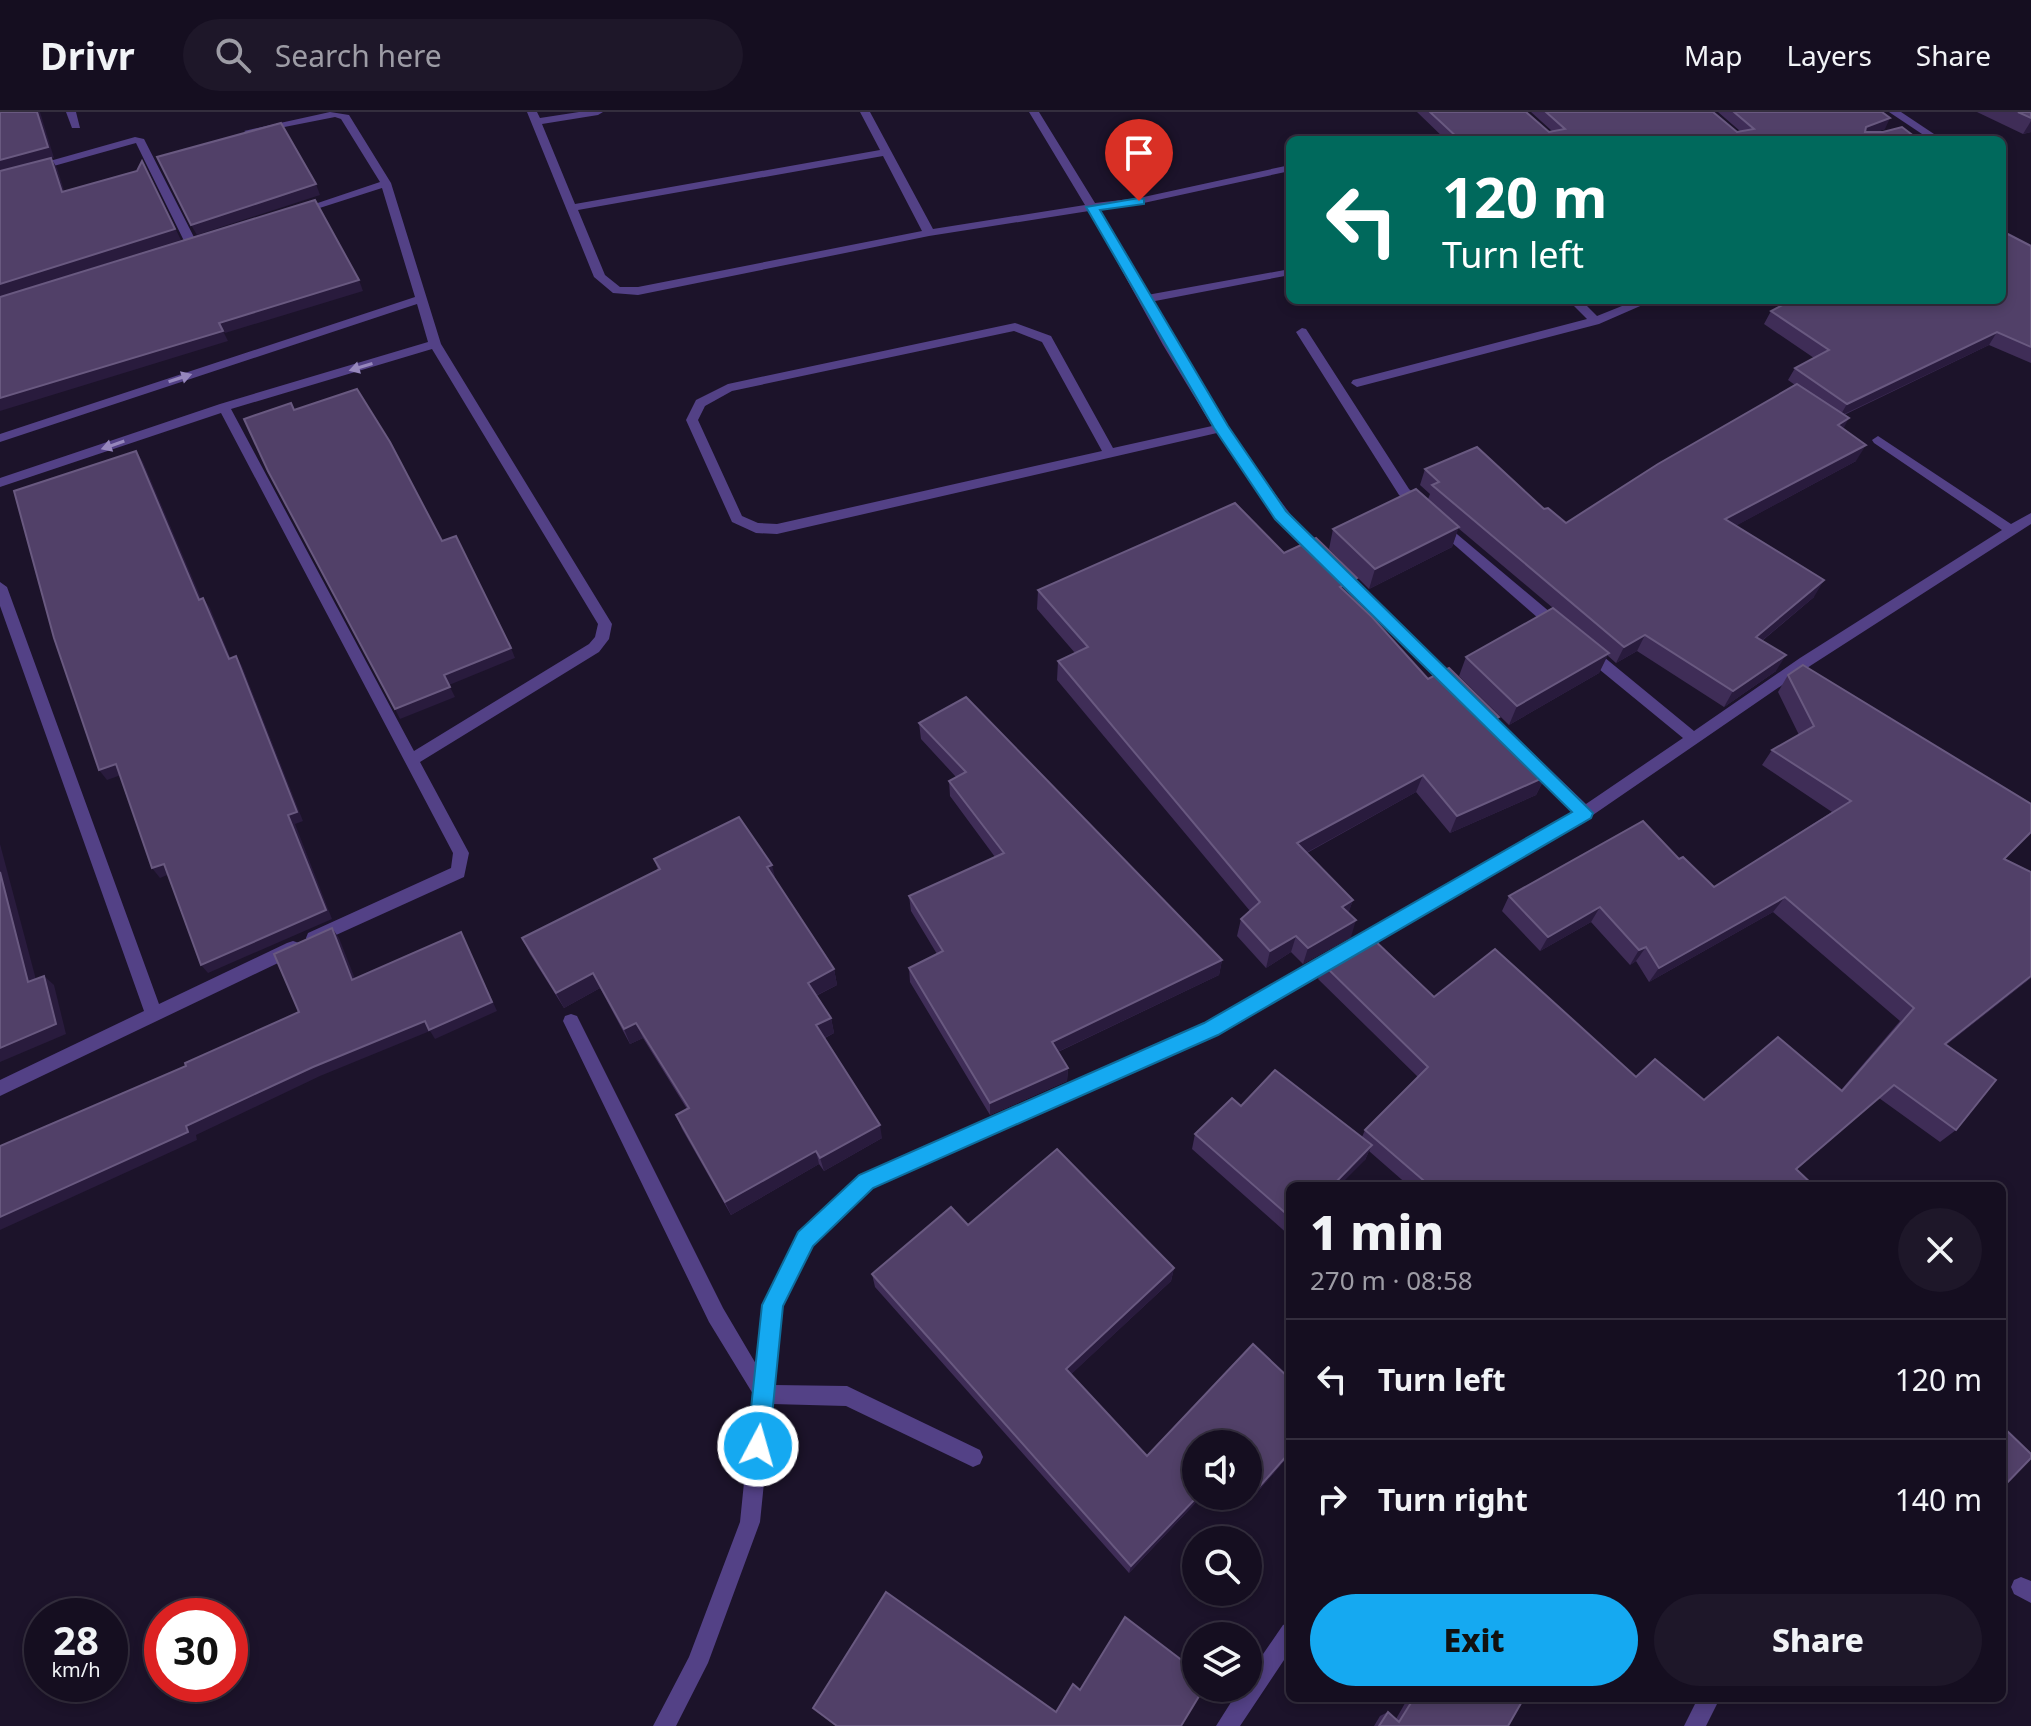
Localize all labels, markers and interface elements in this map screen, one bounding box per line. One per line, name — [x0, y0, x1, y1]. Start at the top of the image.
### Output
search box — [183, 19, 743, 91]
text: Drivr — [40, 29, 135, 81]
icon: search — [211, 33, 255, 77]
text: Search here — [275, 35, 442, 76]
text: Map — [1684, 36, 1742, 74]
text: Layers — [1786, 36, 1872, 74]
text: Share — [1916, 36, 1991, 74]
pin — [1105, 119, 1173, 201]
icon: arrive — [1117, 131, 1161, 175]
text: 120 m — [1442, 158, 1607, 234]
icon: left — [1310, 168, 1414, 272]
text: Turn left — [1442, 230, 1584, 279]
one-way arrow — [348, 361, 372, 374]
one-way arrow — [169, 371, 193, 383]
one-way arrow — [100, 439, 124, 451]
text: 1 min — [1310, 1199, 1444, 1264]
button: close — [1898, 1208, 1982, 1292]
text: 270 m · 08:58 — [1310, 1262, 1473, 1298]
icon: left — [1310, 1357, 1354, 1401]
text: Turn left — [1378, 1359, 1506, 1400]
text: 120 m — [1895, 1359, 1982, 1400]
position arrow — [716, 1404, 800, 1488]
map controls — [1182, 1430, 1262, 1702]
button: sound — [1182, 1430, 1262, 1510]
icon: right — [1310, 1477, 1354, 1521]
text: Turn right — [1378, 1479, 1528, 1520]
text: 140 m — [1895, 1479, 1982, 1520]
button: search — [1182, 1526, 1262, 1606]
button: Exit — [1310, 1594, 1638, 1686]
button: Share — [1654, 1594, 1982, 1686]
speed limit sign: 30 — [144, 1598, 248, 1702]
text: 28 — [53, 1612, 99, 1667]
button: layers — [1182, 1622, 1262, 1702]
text: km/h — [51, 1656, 101, 1683]

